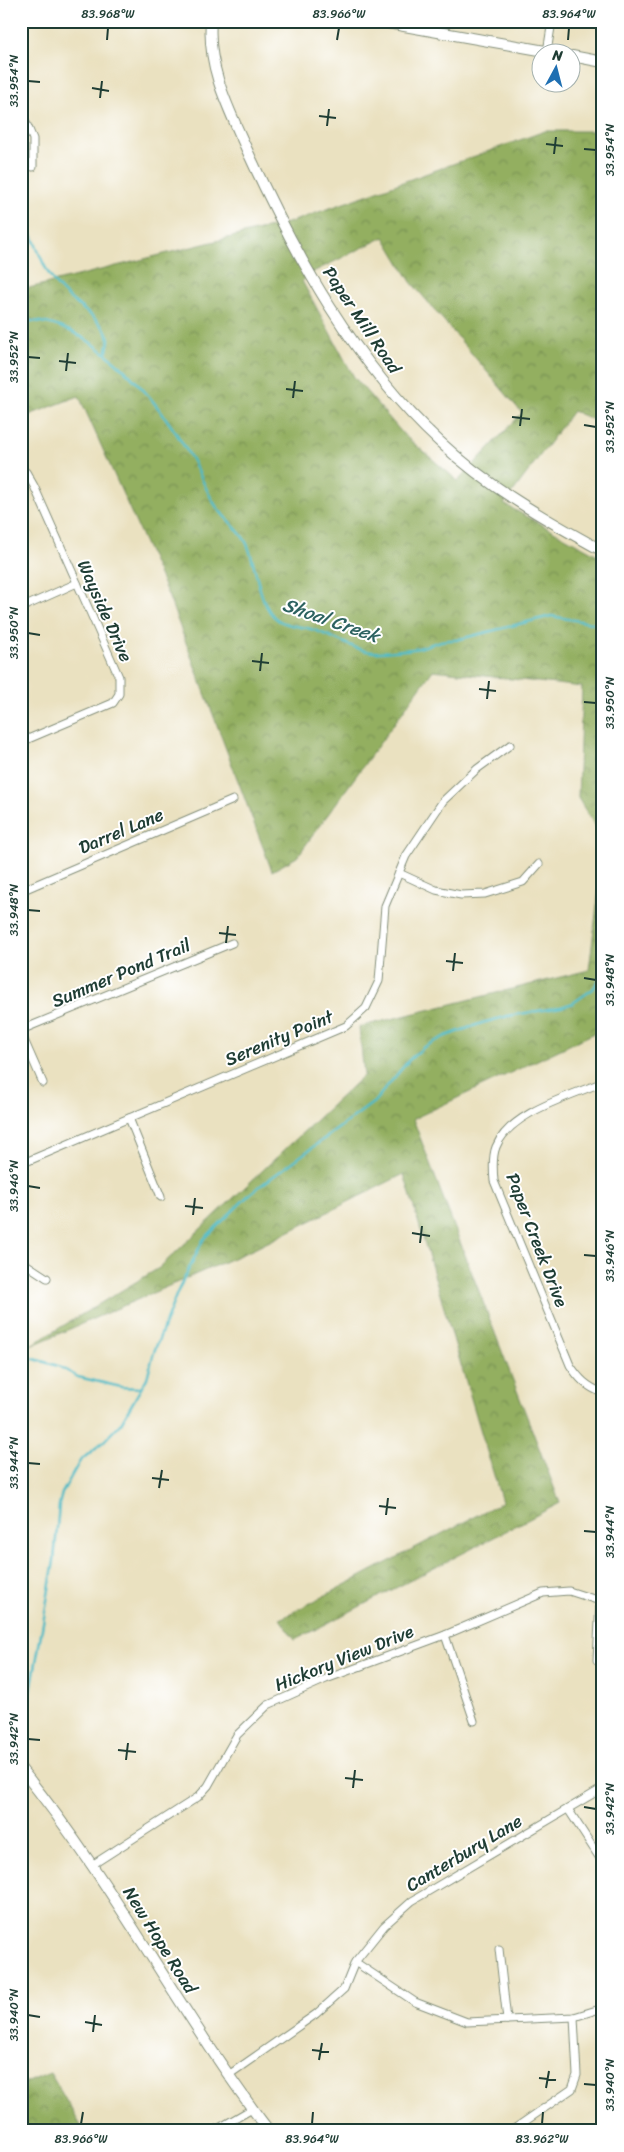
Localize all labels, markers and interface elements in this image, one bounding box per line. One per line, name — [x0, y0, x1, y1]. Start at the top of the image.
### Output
text: 83.968°W — [81, 3, 135, 25]
text: 83.966°W — [313, 3, 366, 25]
text: 83.964°W — [542, 3, 597, 25]
north arrow — [532, 42, 582, 92]
text: N — [550, 42, 564, 69]
text: 33.954°N — [3, 54, 25, 107]
text: 33.954°N — [599, 123, 621, 176]
street label: Paper Mill Road — [314, 259, 411, 382]
text: 33.952°N — [3, 330, 25, 383]
text: 33.952°N — [599, 400, 621, 453]
street label: Wayside Drive — [68, 555, 142, 667]
water label: Shoal Creek — [278, 588, 386, 653]
text: 33.950°N — [3, 606, 25, 659]
text: 33.950°N — [599, 676, 621, 729]
street label: Darrel Lane — [73, 799, 169, 863]
text: 33.948°N — [3, 883, 25, 936]
street label: Summer Pond Trail — [46, 929, 196, 1017]
text: 33.948°N — [599, 953, 621, 1006]
street label: Serenity Point — [220, 1000, 339, 1075]
text: 33.946°N — [3, 1159, 25, 1212]
street label: Paper Creek Drive — [497, 1168, 577, 1312]
text: 33.946°N — [599, 1229, 621, 1282]
text: 33.944°N — [3, 1436, 25, 1489]
text: 33.944°N — [599, 1505, 621, 1558]
street label: Hickory View Drive — [269, 1615, 419, 1701]
text: 33.942°N — [3, 1712, 25, 1765]
text: 33.942°N — [599, 1782, 621, 1835]
street label: Canterbury Lane — [399, 1805, 529, 1901]
street label: New Hope Road — [114, 1880, 207, 2001]
text: 33.940°N — [3, 1988, 25, 2041]
text: 33.940°N — [599, 2058, 621, 2111]
text: 83.966°W — [55, 2128, 108, 2150]
text: 83.964°W — [285, 2128, 340, 2150]
text: 83.962°W — [516, 2128, 569, 2150]

